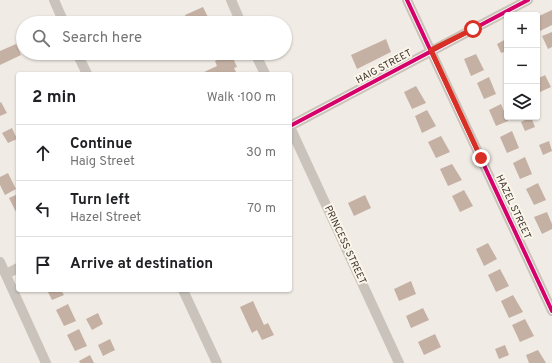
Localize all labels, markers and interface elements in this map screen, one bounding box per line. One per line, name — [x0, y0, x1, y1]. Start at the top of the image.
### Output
map controls — [504, 12, 540, 120]
button: + — [504, 12, 540, 48]
search box — [16, 16, 292, 60]
route start — [464, 20, 482, 38]
icon: search — [30, 27, 52, 49]
text: Search here — [62, 29, 142, 48]
street label: HAIG STREET — [354, 47, 414, 87]
button: − — [504, 48, 540, 84]
button: layers — [504, 84, 540, 120]
text: 2 min — [32, 87, 76, 109]
text: Walk · 100 m — [207, 90, 276, 106]
text: Continue — [70, 135, 132, 154]
icon: ahead — [32, 142, 54, 164]
text: 30 m — [246, 145, 276, 161]
route end — [472, 149, 490, 167]
text: Haig Street — [70, 154, 135, 170]
street label: HAZEL STREET — [492, 173, 534, 241]
text: Turn left — [70, 191, 130, 210]
icon: left — [32, 198, 54, 220]
text: 70 m — [247, 201, 276, 217]
street label: PRINCESS STREET — [321, 204, 369, 287]
text: Hazel Street — [70, 210, 141, 226]
icon: arrive — [32, 254, 54, 276]
text: Arrive at destination — [70, 255, 213, 274]

